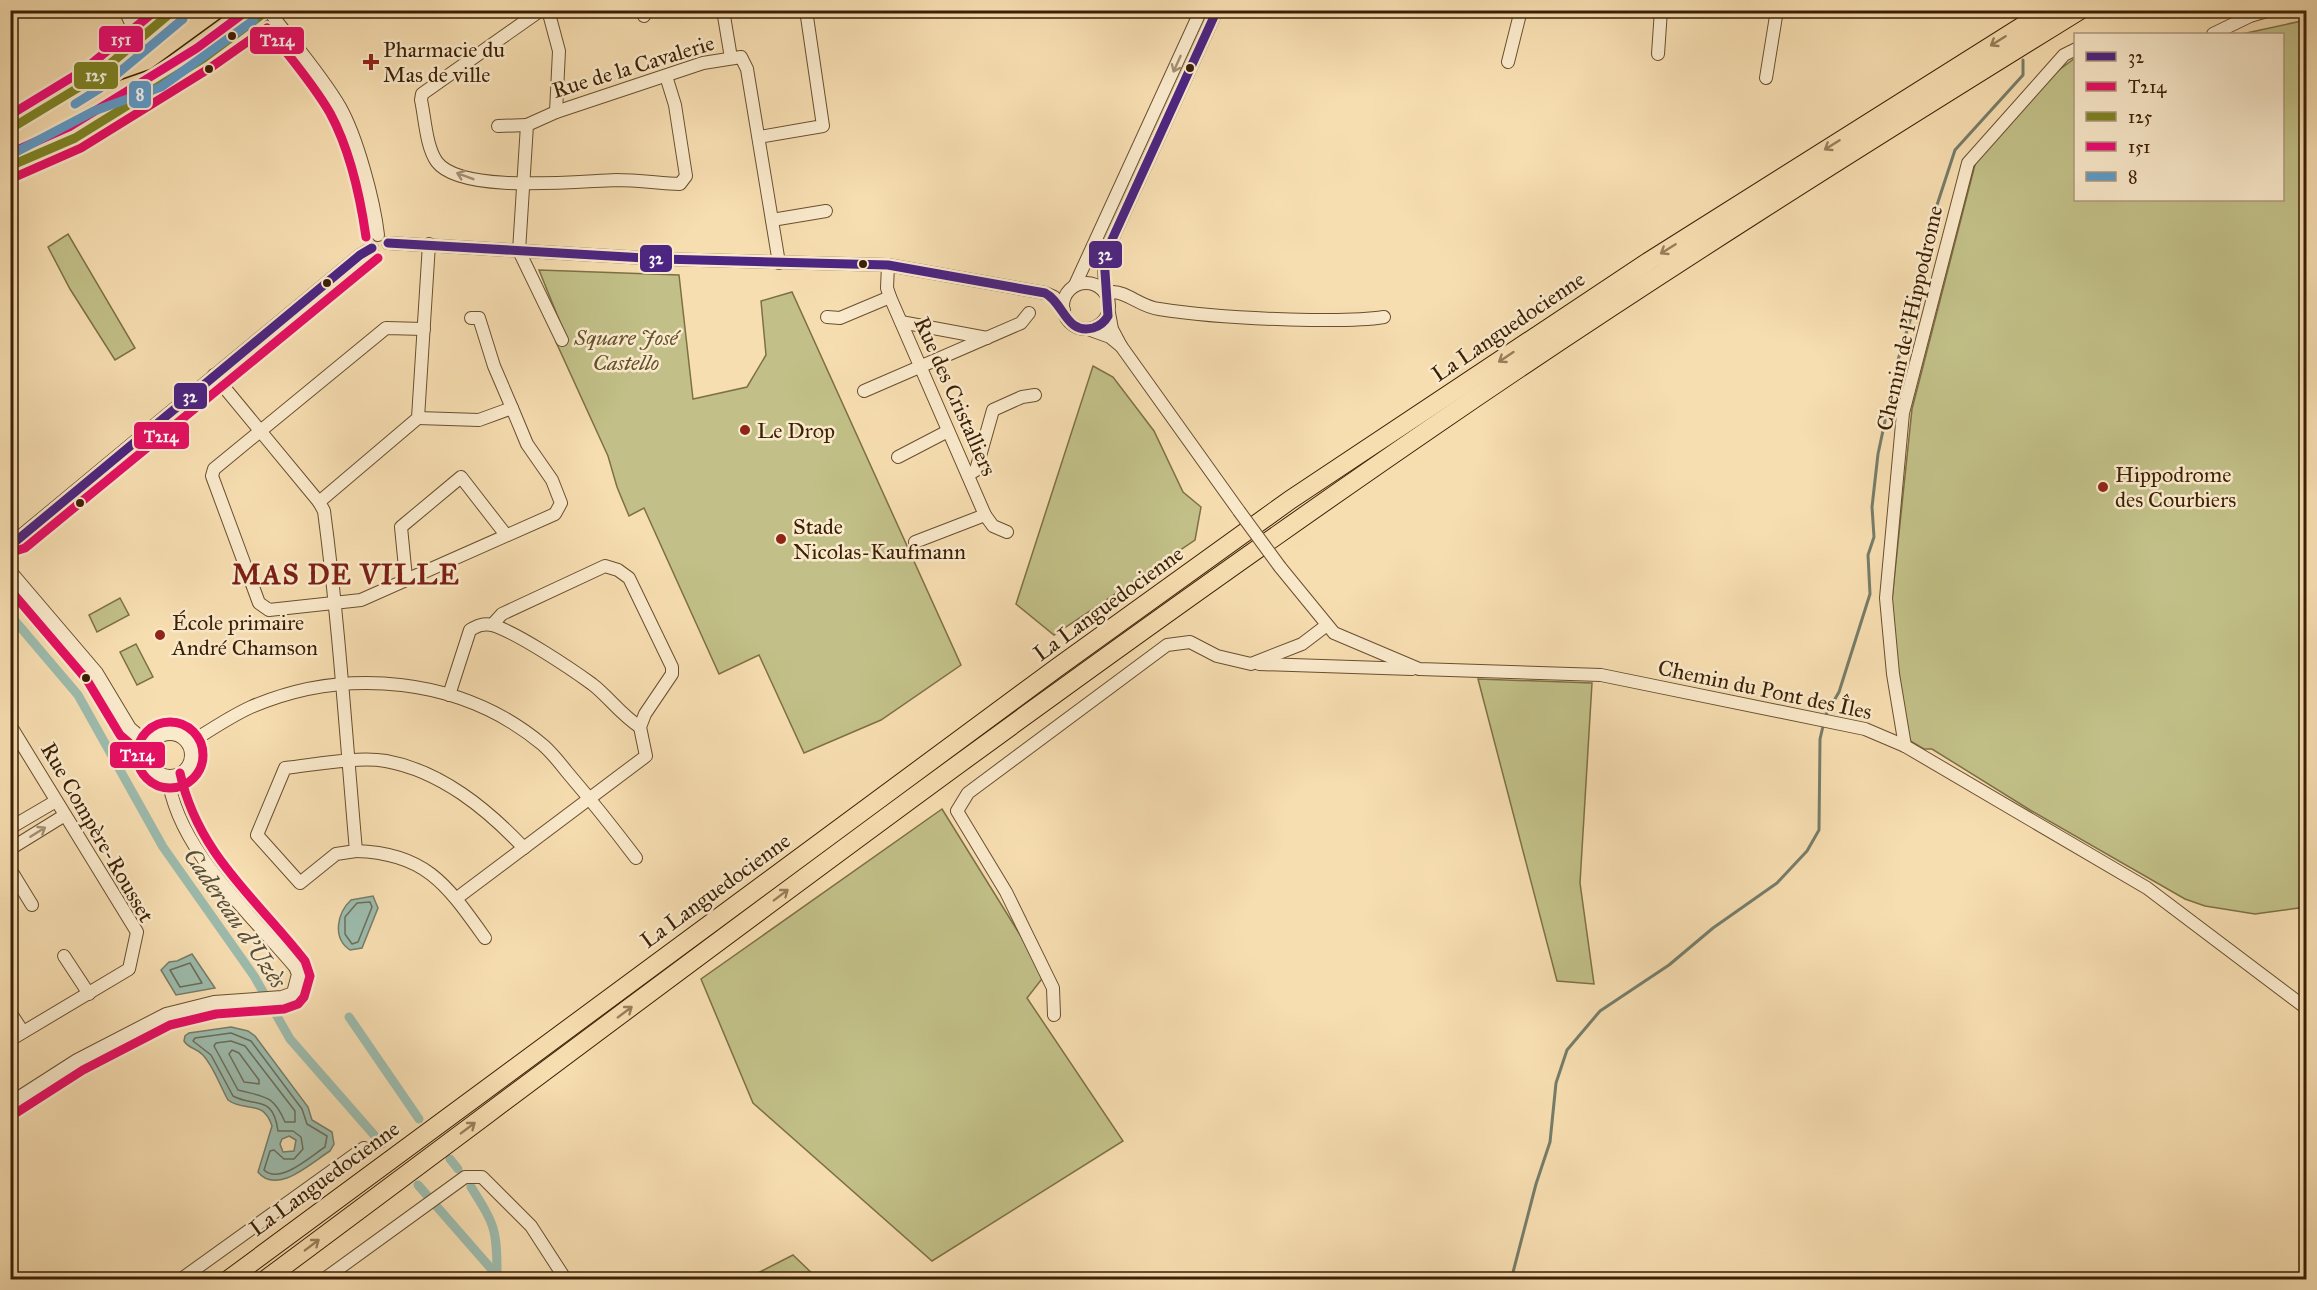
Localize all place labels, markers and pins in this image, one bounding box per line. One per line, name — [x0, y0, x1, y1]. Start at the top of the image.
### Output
unlabelled marker — [226, 30, 238, 42]
place label: Pharmacie du Mas de ville — [383, 36, 505, 88]
marker: Pharmacie du Mas de ville — [364, 55, 378, 69]
unlabelled marker — [1184, 62, 1196, 74]
unlabelled marker — [203, 63, 215, 75]
unlabelled marker — [857, 258, 869, 270]
unlabelled marker — [321, 277, 333, 289]
place label: Le Drop — [757, 417, 835, 444]
marker: Le Drop — [738, 423, 752, 437]
place label: Hippodrome des Courbiers — [2115, 461, 2236, 513]
marker: Hippodrome des Courbiers — [2096, 480, 2110, 494]
unlabelled marker — [74, 497, 86, 509]
place label: Stade Nicolas-Kaufmann — [793, 513, 966, 565]
marker: Stade Nicolas-Kaufmann — [774, 532, 788, 546]
place label: École primaire André Chamson — [171, 609, 318, 661]
marker: École primaire André Chamson — [153, 628, 167, 642]
unlabelled marker — [80, 672, 92, 684]

